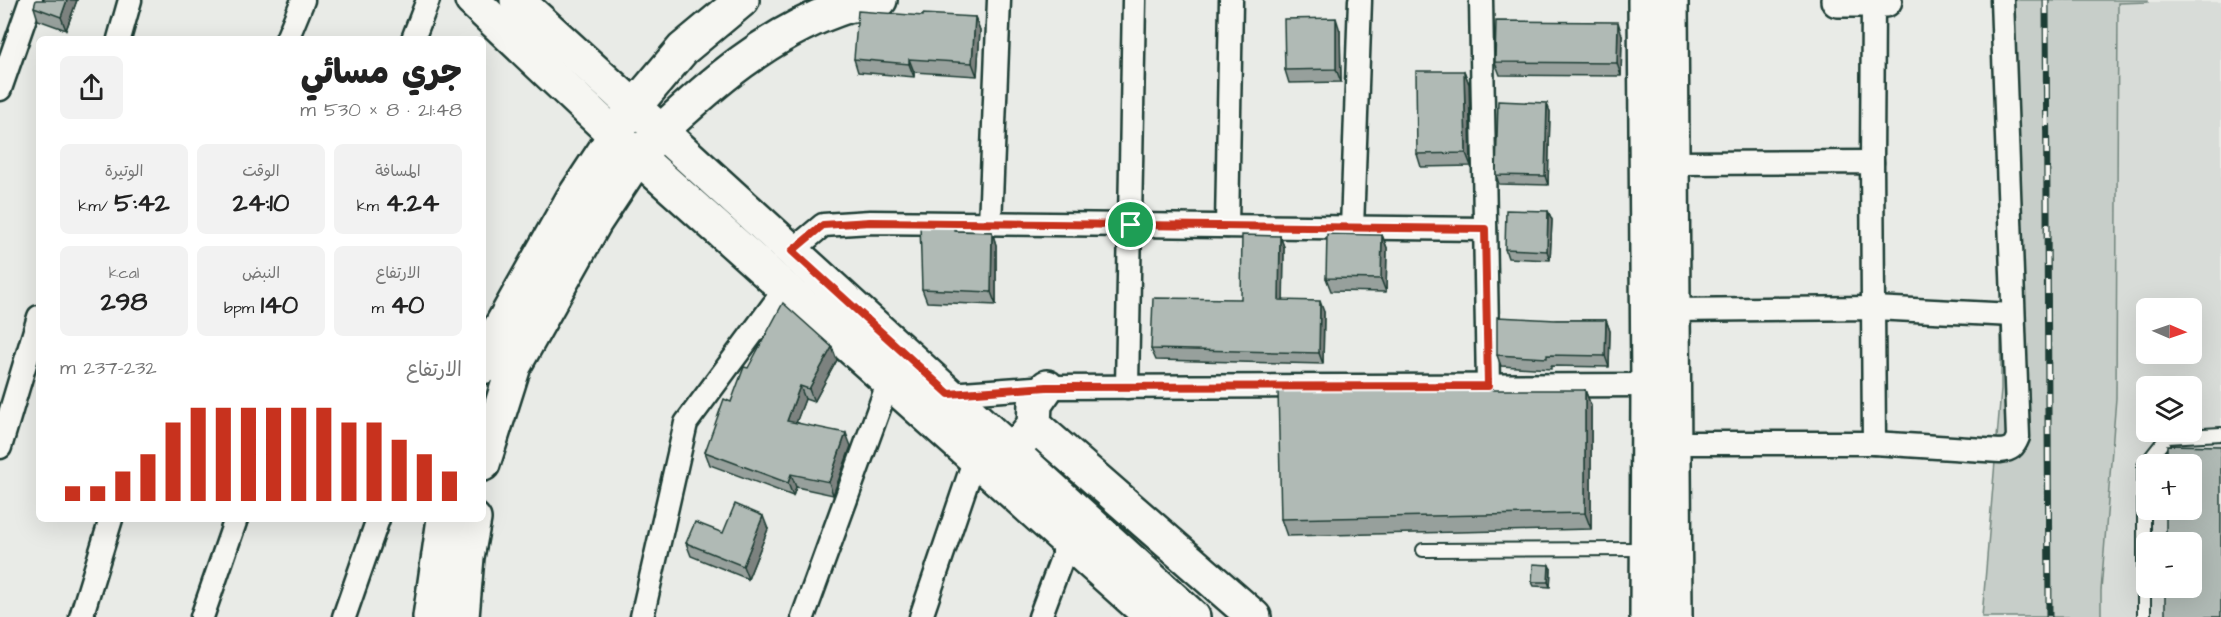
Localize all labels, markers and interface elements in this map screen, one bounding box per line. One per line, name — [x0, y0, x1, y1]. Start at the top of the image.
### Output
text: جري مسائي — [301, 50, 462, 96]
button: share — [60, 56, 123, 119]
text: 21:48 · 8 × 530 m — [300, 96, 462, 124]
text: الوتيرة — [105, 160, 143, 182]
text: الوقت — [242, 160, 280, 182]
text: المسافة — [375, 160, 421, 182]
text: 5:42 — [114, 185, 170, 221]
text: 24:10 — [233, 185, 289, 221]
text: 4.24 — [385, 185, 439, 221]
text: /km — [78, 195, 114, 217]
text: km — [357, 195, 385, 217]
pin — [1105, 199, 1156, 250]
icon: arrive — [1114, 208, 1147, 241]
text: kcal — [109, 262, 139, 284]
text: النبض — [242, 262, 280, 284]
text: الارتفاع — [376, 262, 420, 284]
text: 298 — [101, 284, 147, 320]
text: 140 — [261, 287, 298, 323]
text: 40 — [390, 287, 424, 323]
text: bpm — [224, 297, 261, 319]
text: m — [372, 297, 390, 319]
north arrow — [2136, 298, 2202, 364]
map controls — [2136, 298, 2202, 598]
text: 232–237 m — [60, 354, 157, 382]
text: الارتفاع — [406, 356, 462, 384]
button: layers — [2136, 376, 2202, 442]
button: + — [2136, 454, 2202, 520]
button: − — [2136, 532, 2202, 598]

